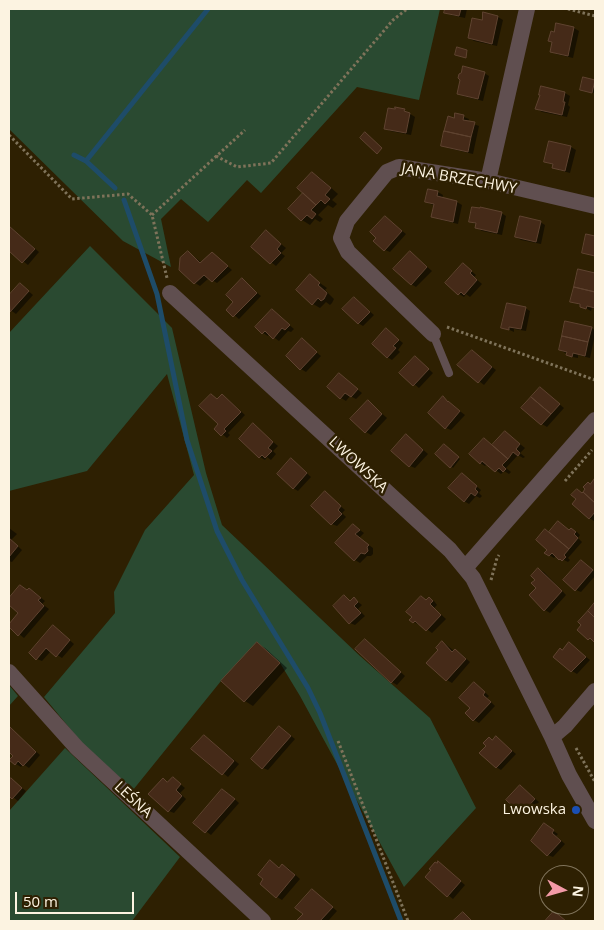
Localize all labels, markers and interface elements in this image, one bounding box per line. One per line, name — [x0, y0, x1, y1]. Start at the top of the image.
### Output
street label: JANA BRZECHWY — [400, 160, 518, 198]
street label: LWOWSKA — [325, 433, 391, 497]
street label: LEŚNA — [110, 778, 156, 822]
place label: Lwowska — [503, 801, 566, 819]
marker: Lwowska — [570, 804, 582, 816]
north arrow — [539, 865, 589, 915]
scale bar — [18, 882, 136, 914]
text: N — [568, 885, 588, 898]
text: 50 m — [23, 891, 58, 911]

